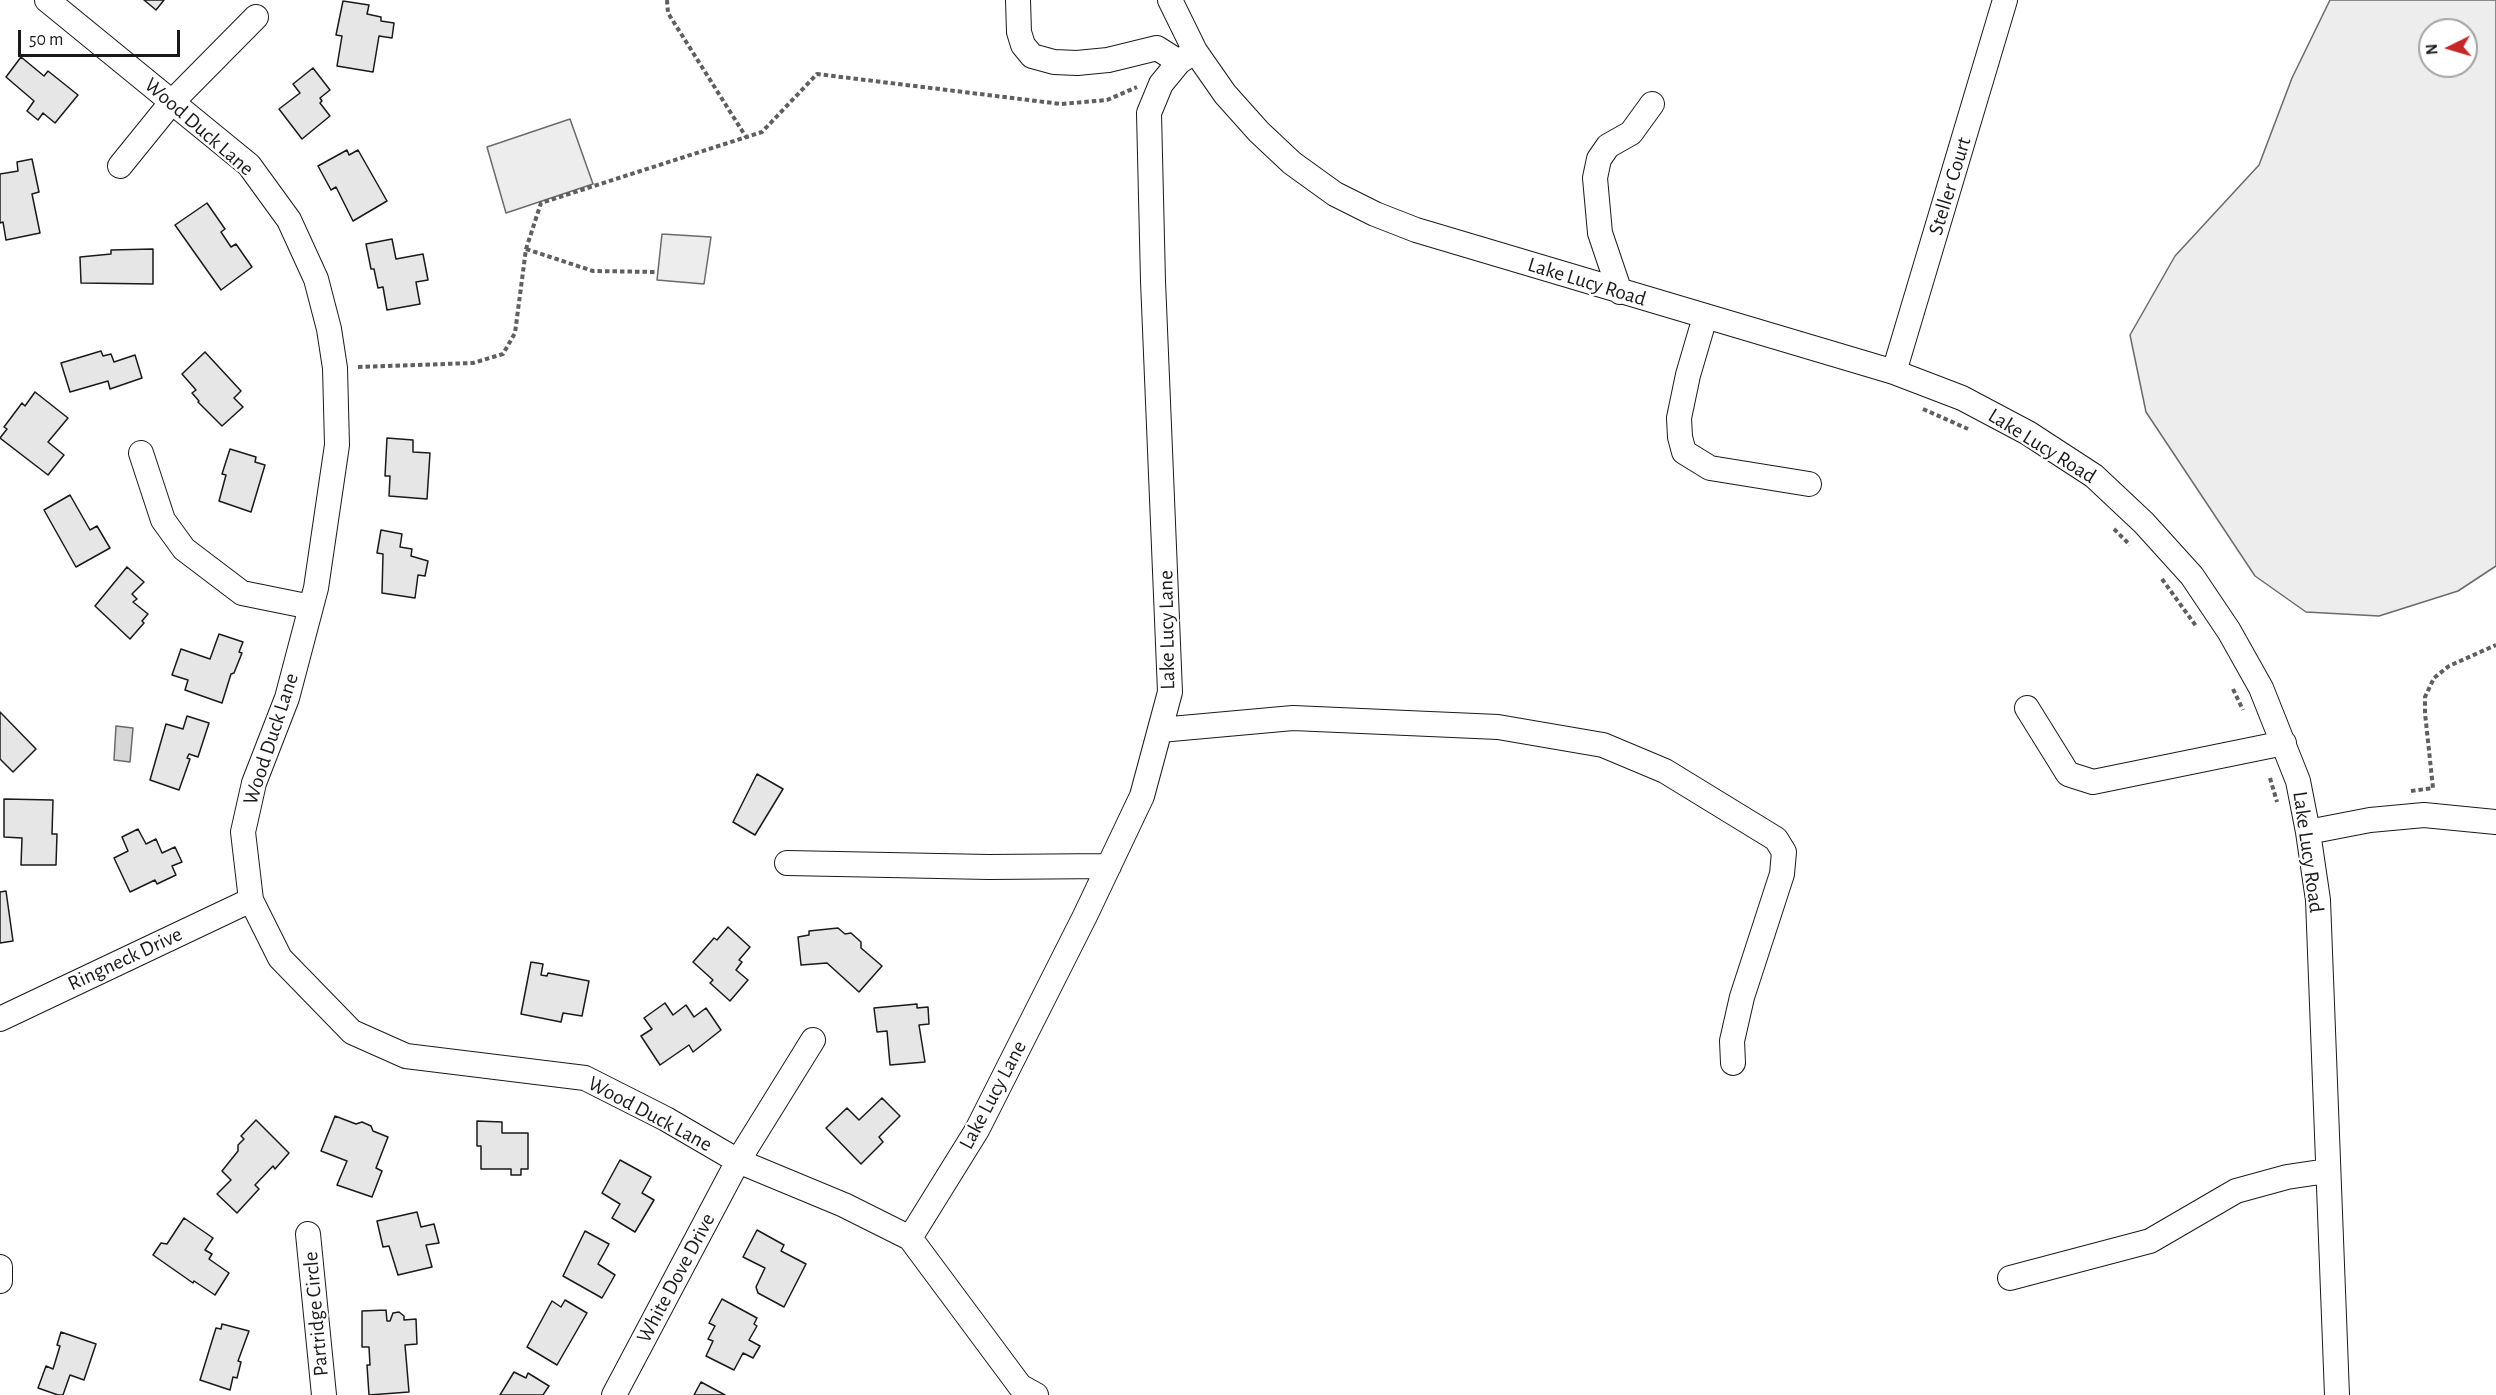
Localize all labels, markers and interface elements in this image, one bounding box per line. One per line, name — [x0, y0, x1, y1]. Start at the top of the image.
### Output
scale bar — [21, 18, 183, 56]
north arrow — [2418, 18, 2478, 78]
text: 50 m — [29, 31, 63, 49]
text: N — [2424, 43, 2441, 56]
street label: Wood Duck Lane — [139, 73, 259, 181]
street label: Steller Court — [1923, 134, 1977, 238]
street label: Lake Lucy Road — [1525, 252, 1649, 312]
street label: Lake Lucy Road — [1983, 403, 2101, 489]
street label: Lake Lucy Lane — [1153, 570, 1181, 690]
street label: Wood Duck Lane — [238, 670, 304, 808]
street label: Lake Lucy Road — [2287, 790, 2329, 914]
street label: Ringneck Drive — [64, 922, 186, 996]
street label: Lake Lucy Lane — [954, 1036, 1032, 1154]
street label: Wood Duck Lane — [584, 1071, 716, 1157]
street label: White Dove Drive — [631, 1209, 721, 1347]
street label: Partridge Circle — [298, 1251, 334, 1377]

